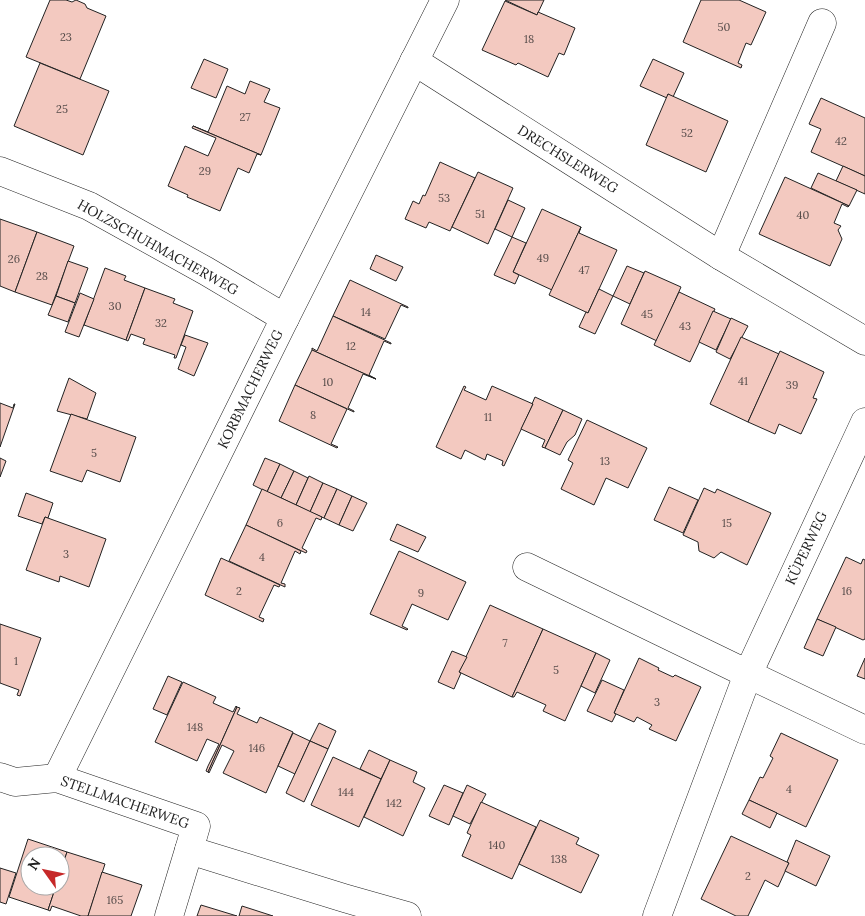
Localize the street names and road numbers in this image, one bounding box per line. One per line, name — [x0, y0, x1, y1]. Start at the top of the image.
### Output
street label: DRECHSLERWEG — [514, 121, 622, 197]
street label: HOLZSCHUHMACHERWEG — [74, 195, 242, 299]
street label: KORBMACHERWEG — [213, 326, 287, 452]
street label: KÜPERWEG — [781, 508, 831, 588]
street label: STELLMACHERWEG — [58, 772, 192, 833]

